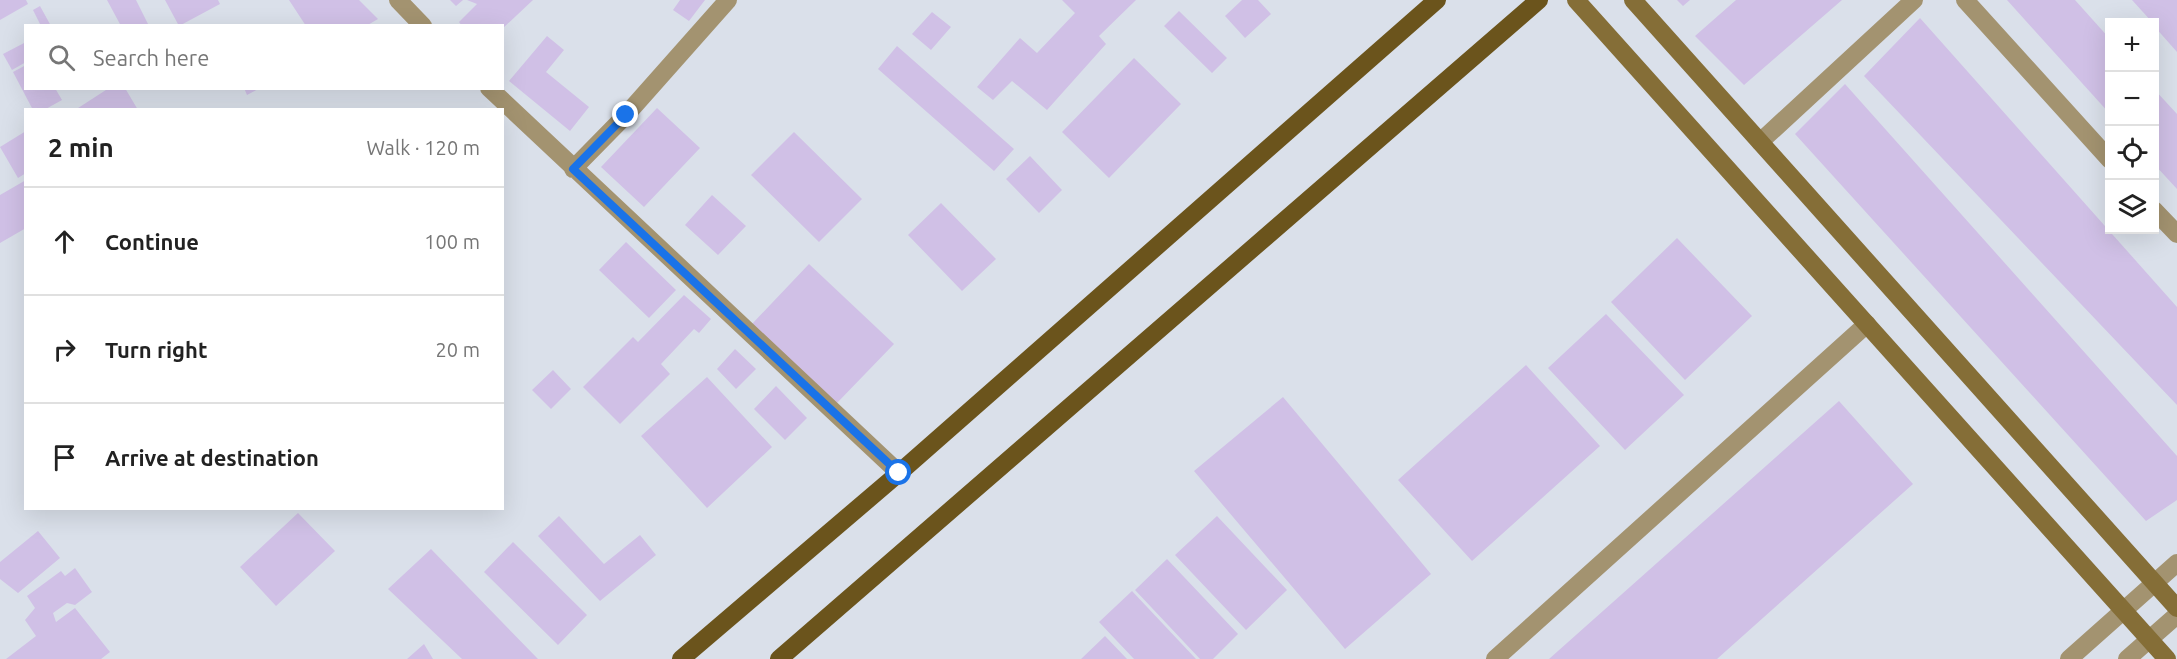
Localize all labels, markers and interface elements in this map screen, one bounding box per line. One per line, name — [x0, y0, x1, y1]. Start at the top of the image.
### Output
map controls — [2105, 18, 2159, 234]
button: + — [2105, 18, 2159, 72]
search box — [24, 24, 504, 90]
icon: search — [45, 41, 78, 74]
text: Search here — [93, 45, 209, 70]
button: − — [2105, 72, 2159, 126]
route end — [612, 101, 638, 127]
button: locate — [2105, 126, 2159, 180]
text: 2 min — [48, 133, 114, 162]
text: Walk · 120 m — [367, 136, 480, 159]
button: layers — [2105, 180, 2159, 234]
icon: ahead — [48, 225, 81, 258]
text: Continue — [105, 229, 199, 254]
text: 100 m — [424, 230, 480, 253]
icon: right — [48, 333, 81, 366]
text: Turn right — [105, 337, 207, 362]
text: 20 m — [436, 338, 480, 361]
icon: arrive — [48, 441, 81, 474]
text: Arrive at destination — [105, 445, 319, 470]
route start — [885, 459, 911, 485]

